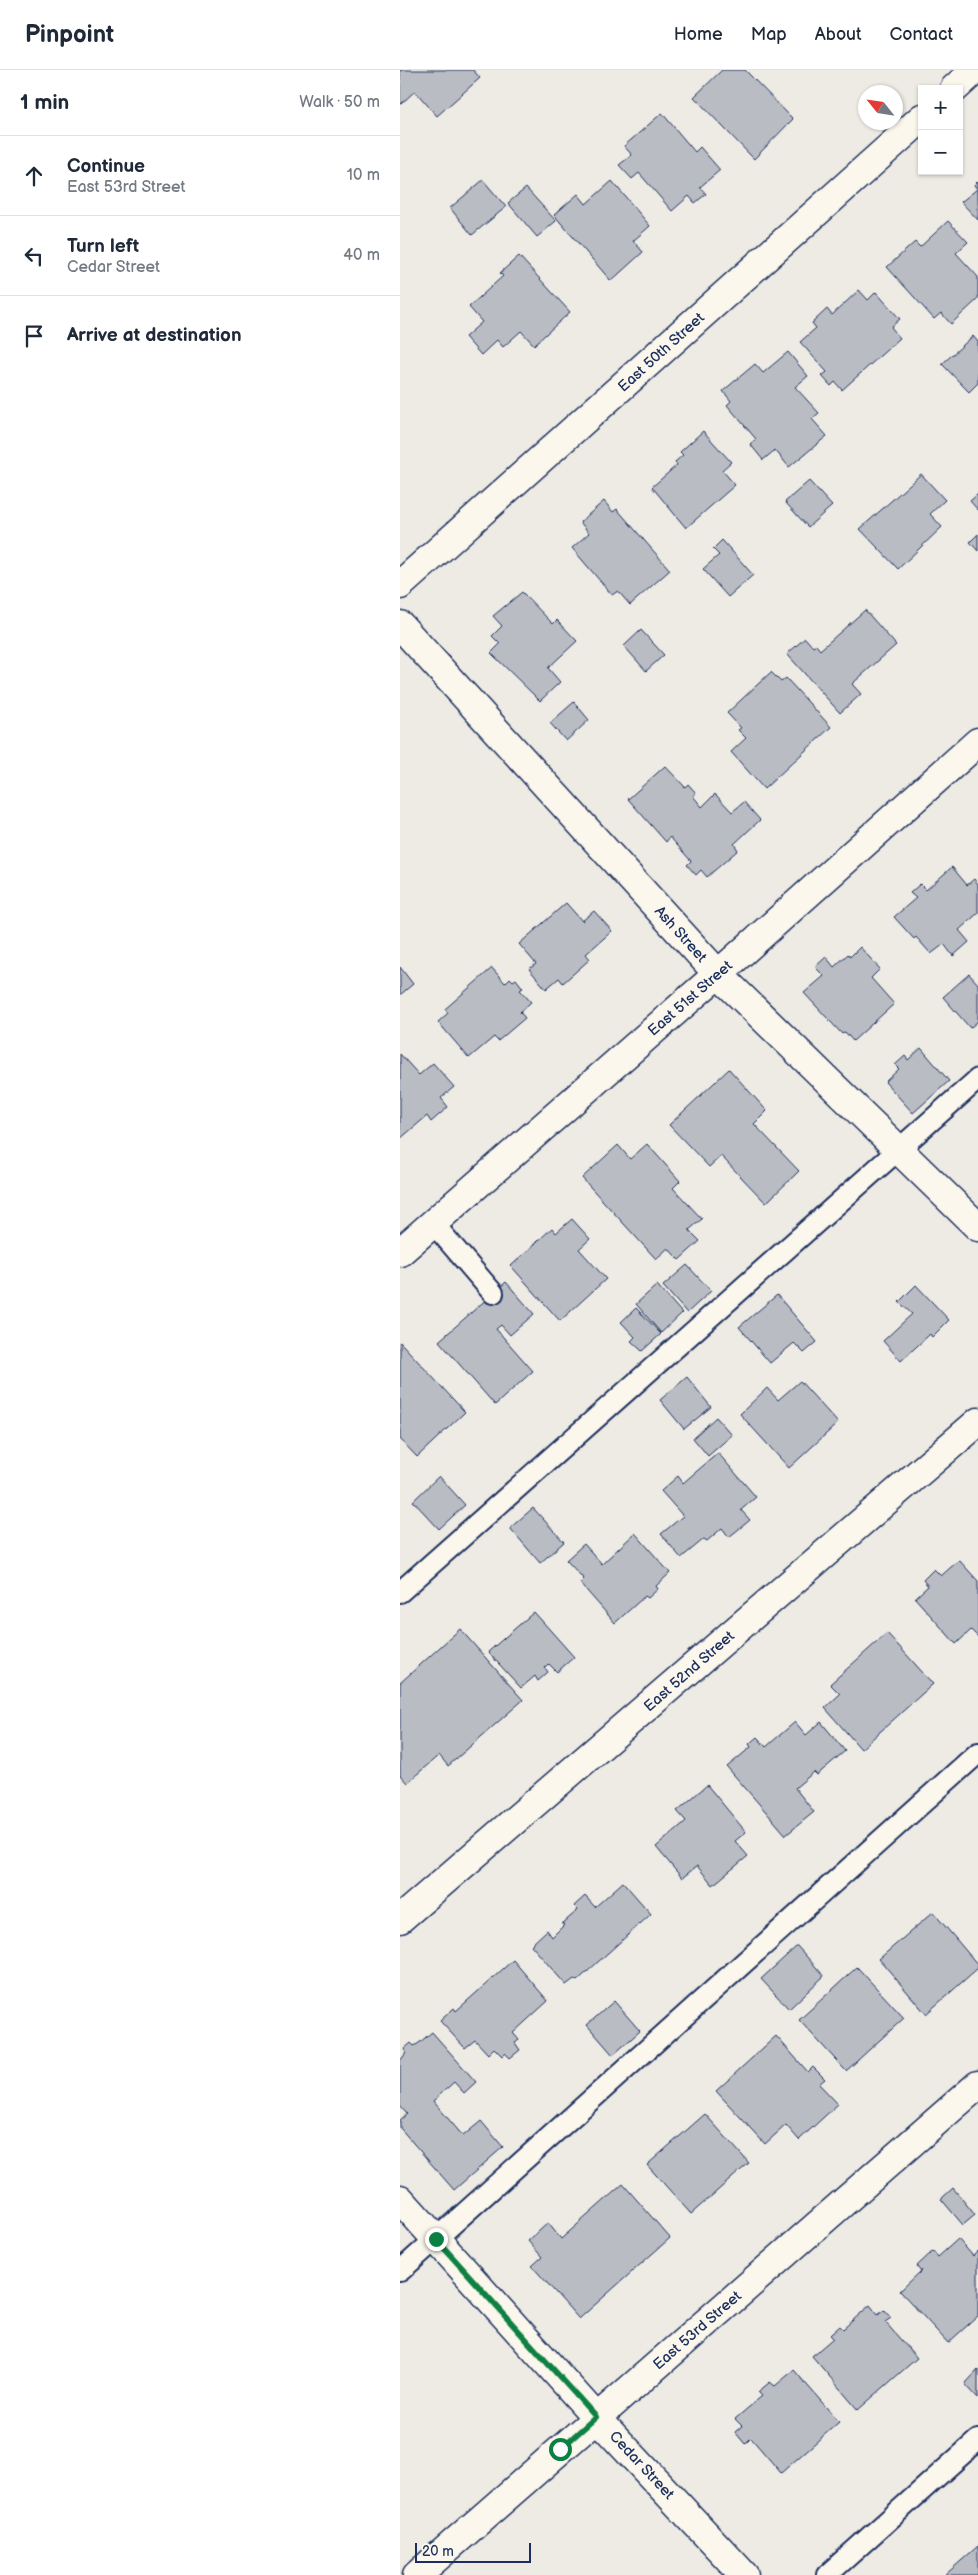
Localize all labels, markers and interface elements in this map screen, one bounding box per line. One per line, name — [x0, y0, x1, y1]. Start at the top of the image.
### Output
text: Pinpoint — [25, 20, 114, 49]
text: Home — [674, 24, 723, 45]
text: Map — [751, 24, 787, 45]
text: About — [815, 24, 862, 45]
text: Contact — [890, 24, 953, 45]
north arrow — [858, 85, 903, 130]
map controls — [918, 85, 963, 175]
button: + — [918, 85, 963, 130]
text: 1 min — [20, 90, 69, 115]
text: Walk · 50 m — [299, 93, 380, 112]
button: − — [918, 130, 963, 175]
text: Continue — [67, 155, 145, 178]
icon: ahead — [20, 162, 48, 190]
text: 10 m — [347, 166, 380, 185]
text: East 53rd Street — [67, 178, 185, 197]
text: Turn left — [67, 235, 139, 258]
icon: left — [20, 242, 48, 270]
text: 40 m — [343, 246, 380, 265]
text: Cedar Street — [67, 258, 160, 277]
street label: East 50th Street — [614, 308, 709, 396]
icon: arrive — [20, 322, 48, 350]
text: Arrive at destination — [67, 324, 242, 347]
street label: Ash Street — [650, 902, 711, 967]
street label: East 51st Street — [644, 956, 737, 1040]
street label: East 52nd Street — [640, 1627, 739, 1716]
route end — [425, 2228, 448, 2251]
street label: East 53rd Street — [649, 2287, 746, 2374]
street label: Cedar Street — [605, 2427, 679, 2504]
route start — [549, 2438, 572, 2461]
scale bar — [415, 2540, 531, 2563]
text: 20 m — [422, 2543, 454, 2560]

